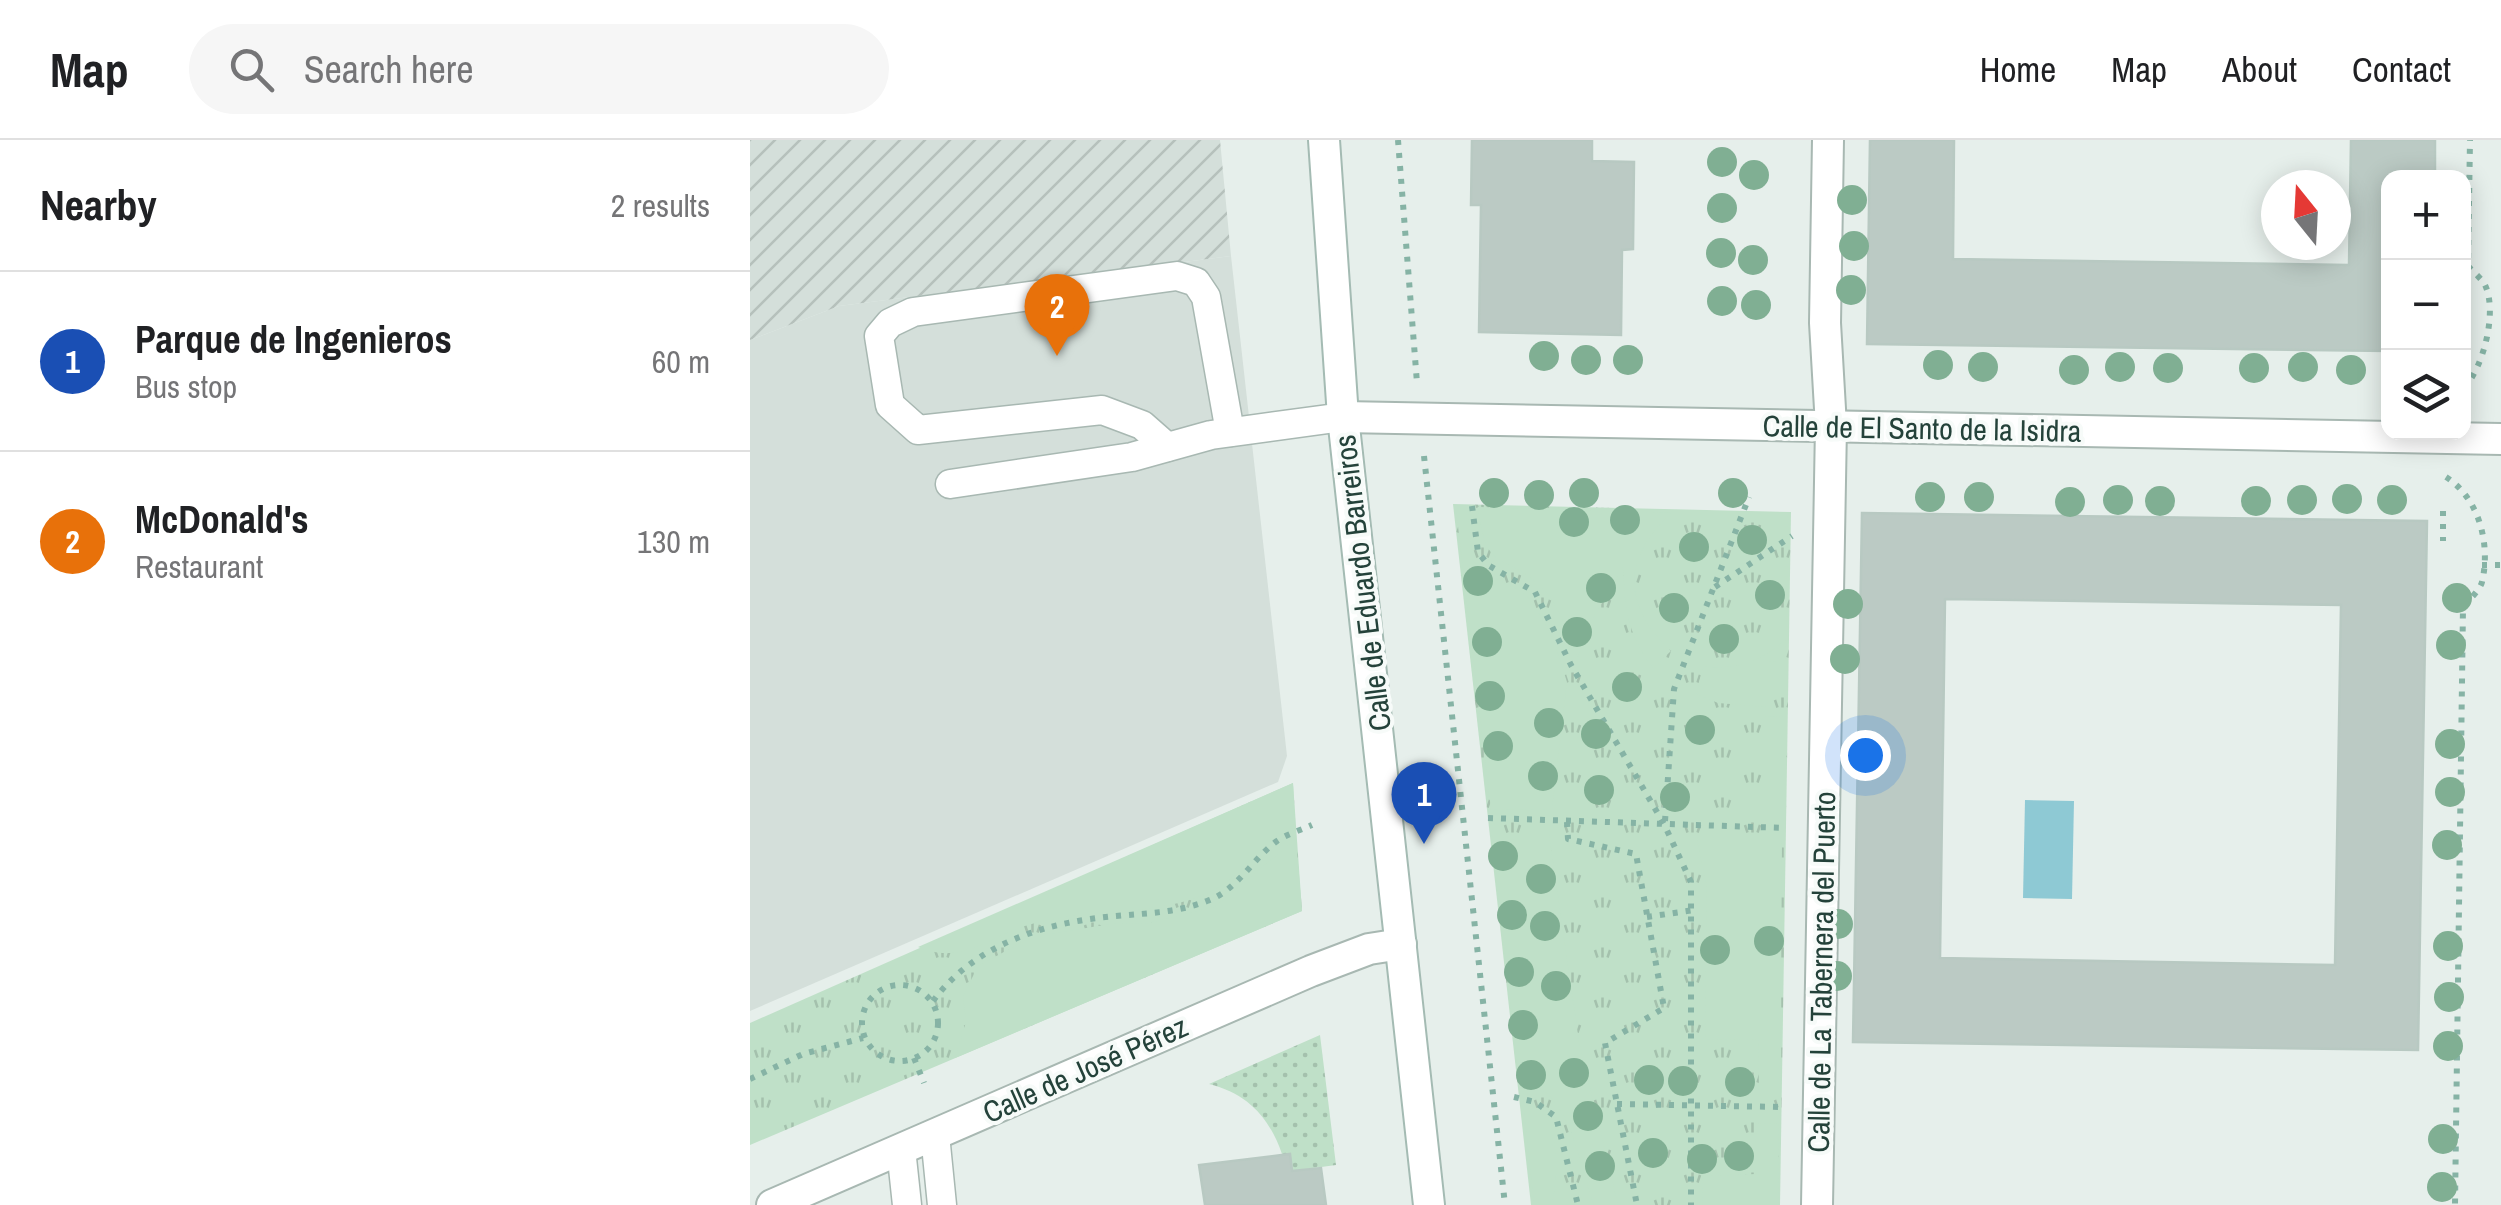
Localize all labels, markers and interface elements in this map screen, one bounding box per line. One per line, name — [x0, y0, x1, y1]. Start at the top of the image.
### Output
search box — [189, 24, 889, 114]
text: Map — [50, 37, 129, 102]
icon: search — [224, 42, 279, 97]
text: Search here — [304, 44, 473, 95]
text: Home — [1980, 46, 2056, 93]
text: Map — [2111, 46, 2167, 93]
text: About — [2222, 46, 2297, 93]
text: Contact — [2352, 46, 2451, 93]
north arrow — [2261, 170, 2351, 260]
map controls — [2381, 170, 2471, 440]
button: + — [2381, 170, 2471, 260]
text: Nearby — [40, 177, 157, 233]
text: 2 results — [611, 184, 710, 227]
button: − — [2381, 260, 2471, 350]
pin: 2 — [1024, 274, 1090, 356]
text: Parque de Ingenieros — [135, 314, 452, 365]
text: 1 — [65, 340, 80, 383]
text: 60 m — [652, 340, 710, 383]
button: layers — [2381, 350, 2471, 440]
text: Bus stop — [135, 365, 237, 408]
street label: Calle de El Santo de la Isidra — [1762, 405, 2082, 451]
street label: Calle de Eduardo Barreiros — [1324, 433, 1400, 733]
text: McDonald's — [135, 494, 309, 545]
text: 2 — [65, 520, 80, 563]
text: 130 m — [637, 520, 710, 563]
text: Restaurant — [135, 545, 263, 588]
your location — [1840, 730, 1891, 781]
pin: 1 — [1392, 762, 1456, 844]
street label: Calle de La Tabernera del Puerto — [1798, 791, 1844, 1153]
street label: Calle de José Pérez — [976, 1006, 1194, 1132]

